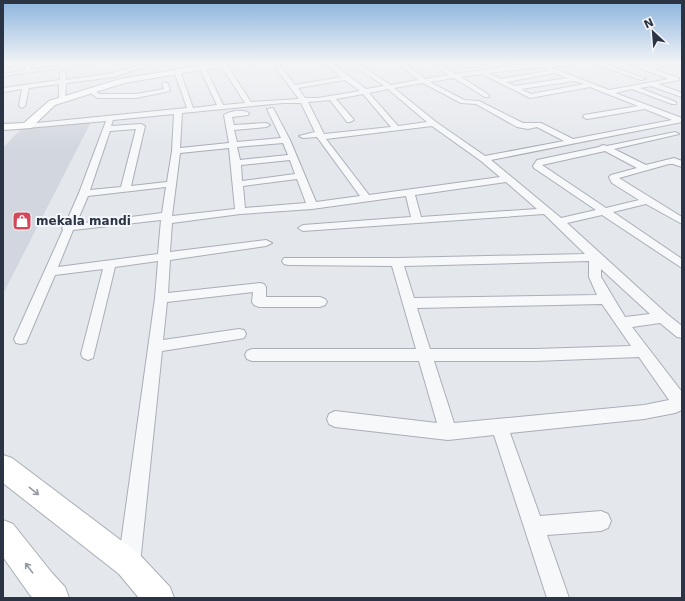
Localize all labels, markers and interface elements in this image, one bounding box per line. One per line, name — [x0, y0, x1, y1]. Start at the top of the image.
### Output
north arrow — [633, 12, 673, 52]
text: N — [642, 16, 656, 31]
shop icon: mekala mandi — [11, 210, 33, 232]
place label: mekala mandi — [36, 214, 131, 228]
one-way arrow — [28, 486, 39, 495]
one-way arrow — [24, 563, 33, 574]

